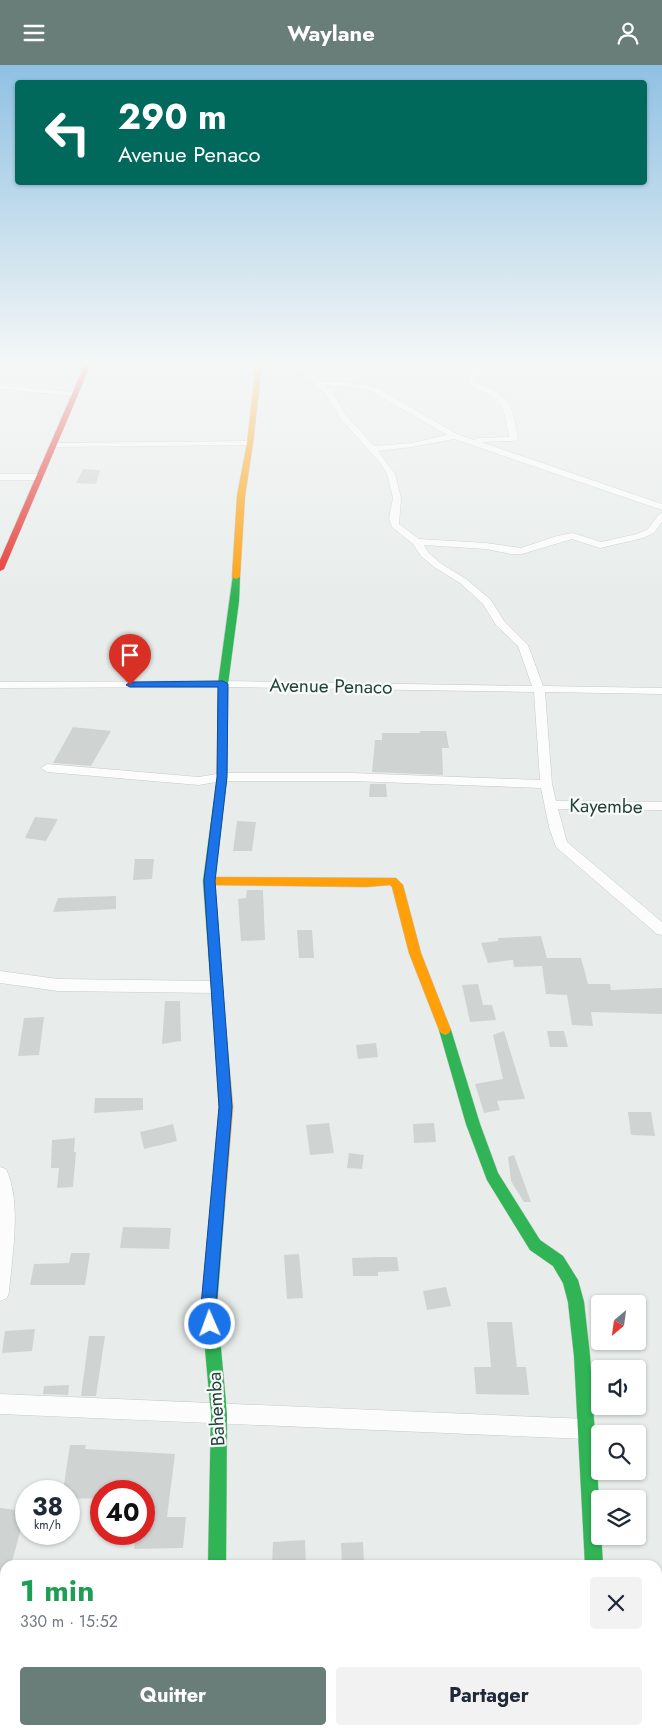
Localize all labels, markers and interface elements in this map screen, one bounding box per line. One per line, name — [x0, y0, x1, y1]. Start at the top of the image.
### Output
text: Waylane — [287, 17, 375, 49]
icon: menu — [20, 19, 48, 47]
icon: person — [614, 19, 642, 47]
text: 290 m — [118, 92, 227, 142]
icon: left — [35, 100, 100, 165]
text: Avenue Penaco — [118, 138, 261, 170]
pin — [109, 634, 151, 685]
icon: arrive — [116, 641, 144, 669]
street label: Avenue Penaco — [269, 671, 393, 701]
street label: Kayembe — [569, 792, 643, 820]
north arrow — [591, 1295, 646, 1350]
map controls — [591, 1295, 646, 1545]
position arrow — [183, 1297, 235, 1349]
button: sound — [591, 1360, 646, 1415]
street label: Bahemba — [201, 1371, 231, 1447]
button: search — [591, 1425, 646, 1480]
speed limit sign: 40 — [90, 1480, 155, 1545]
text: 38 — [32, 1488, 63, 1524]
button: layers — [591, 1490, 646, 1545]
text: km/h — [34, 1516, 61, 1534]
text: 1 min — [20, 1569, 94, 1612]
button: close — [590, 1577, 642, 1629]
text: 330 m · 15:52 — [20, 1610, 118, 1633]
button: Quitter — [20, 1667, 326, 1725]
button: Partager — [336, 1667, 642, 1725]

